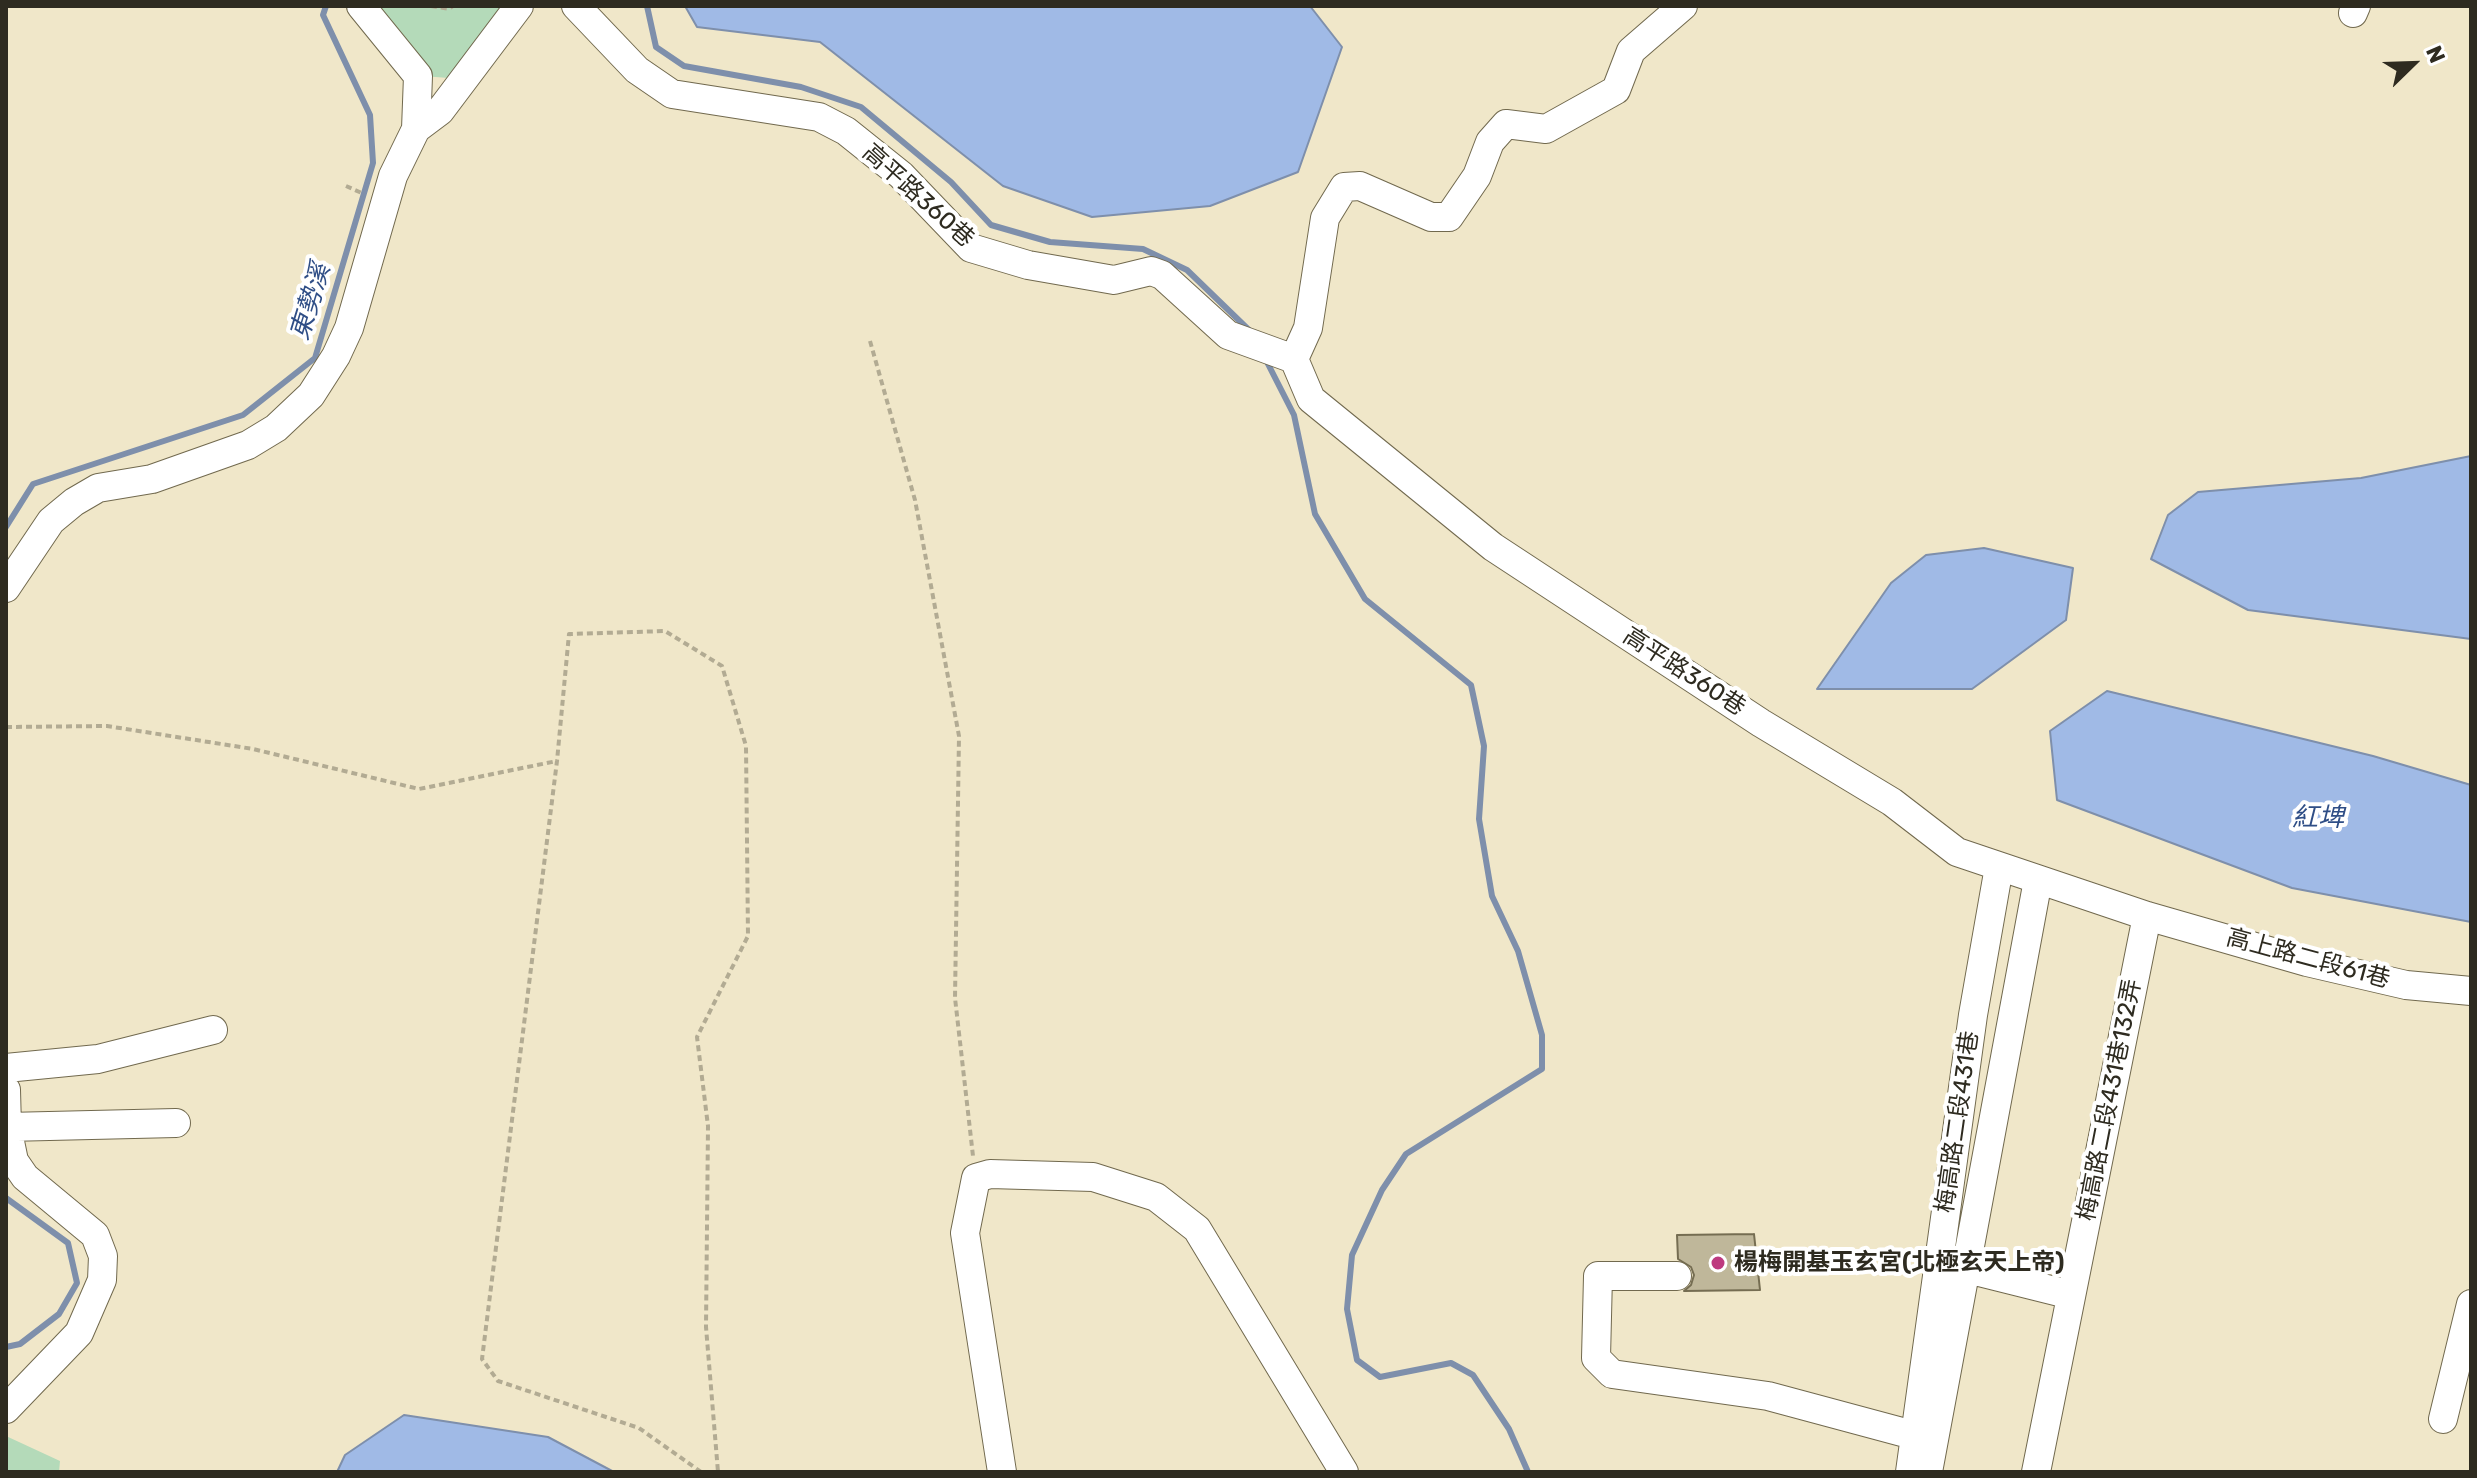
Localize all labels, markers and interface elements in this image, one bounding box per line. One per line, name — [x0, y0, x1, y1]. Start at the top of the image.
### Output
north arrow — [2373, 24, 2453, 104]
text: N — [2420, 42, 2451, 67]
street label: 高平路360巷 — [856, 138, 980, 254]
water label: 東勢溪 — [285, 260, 337, 344]
street label: 高平路360巷 — [1617, 622, 1751, 722]
water label: 紅埤 — [2292, 802, 2344, 834]
street label: 高上路二段61巷 — [2223, 923, 2393, 995]
street label: 梅高路二段431巷132弄 — [2072, 977, 2148, 1223]
street label: 梅高路二段431巷 — [1931, 1029, 1985, 1215]
place label: 楊梅開基玉玄宮(北極玄天上帝) — [1734, 1249, 2064, 1277]
marker: 楊梅開基玉玄宮(北極玄天上帝) — [1709, 1254, 1727, 1272]

